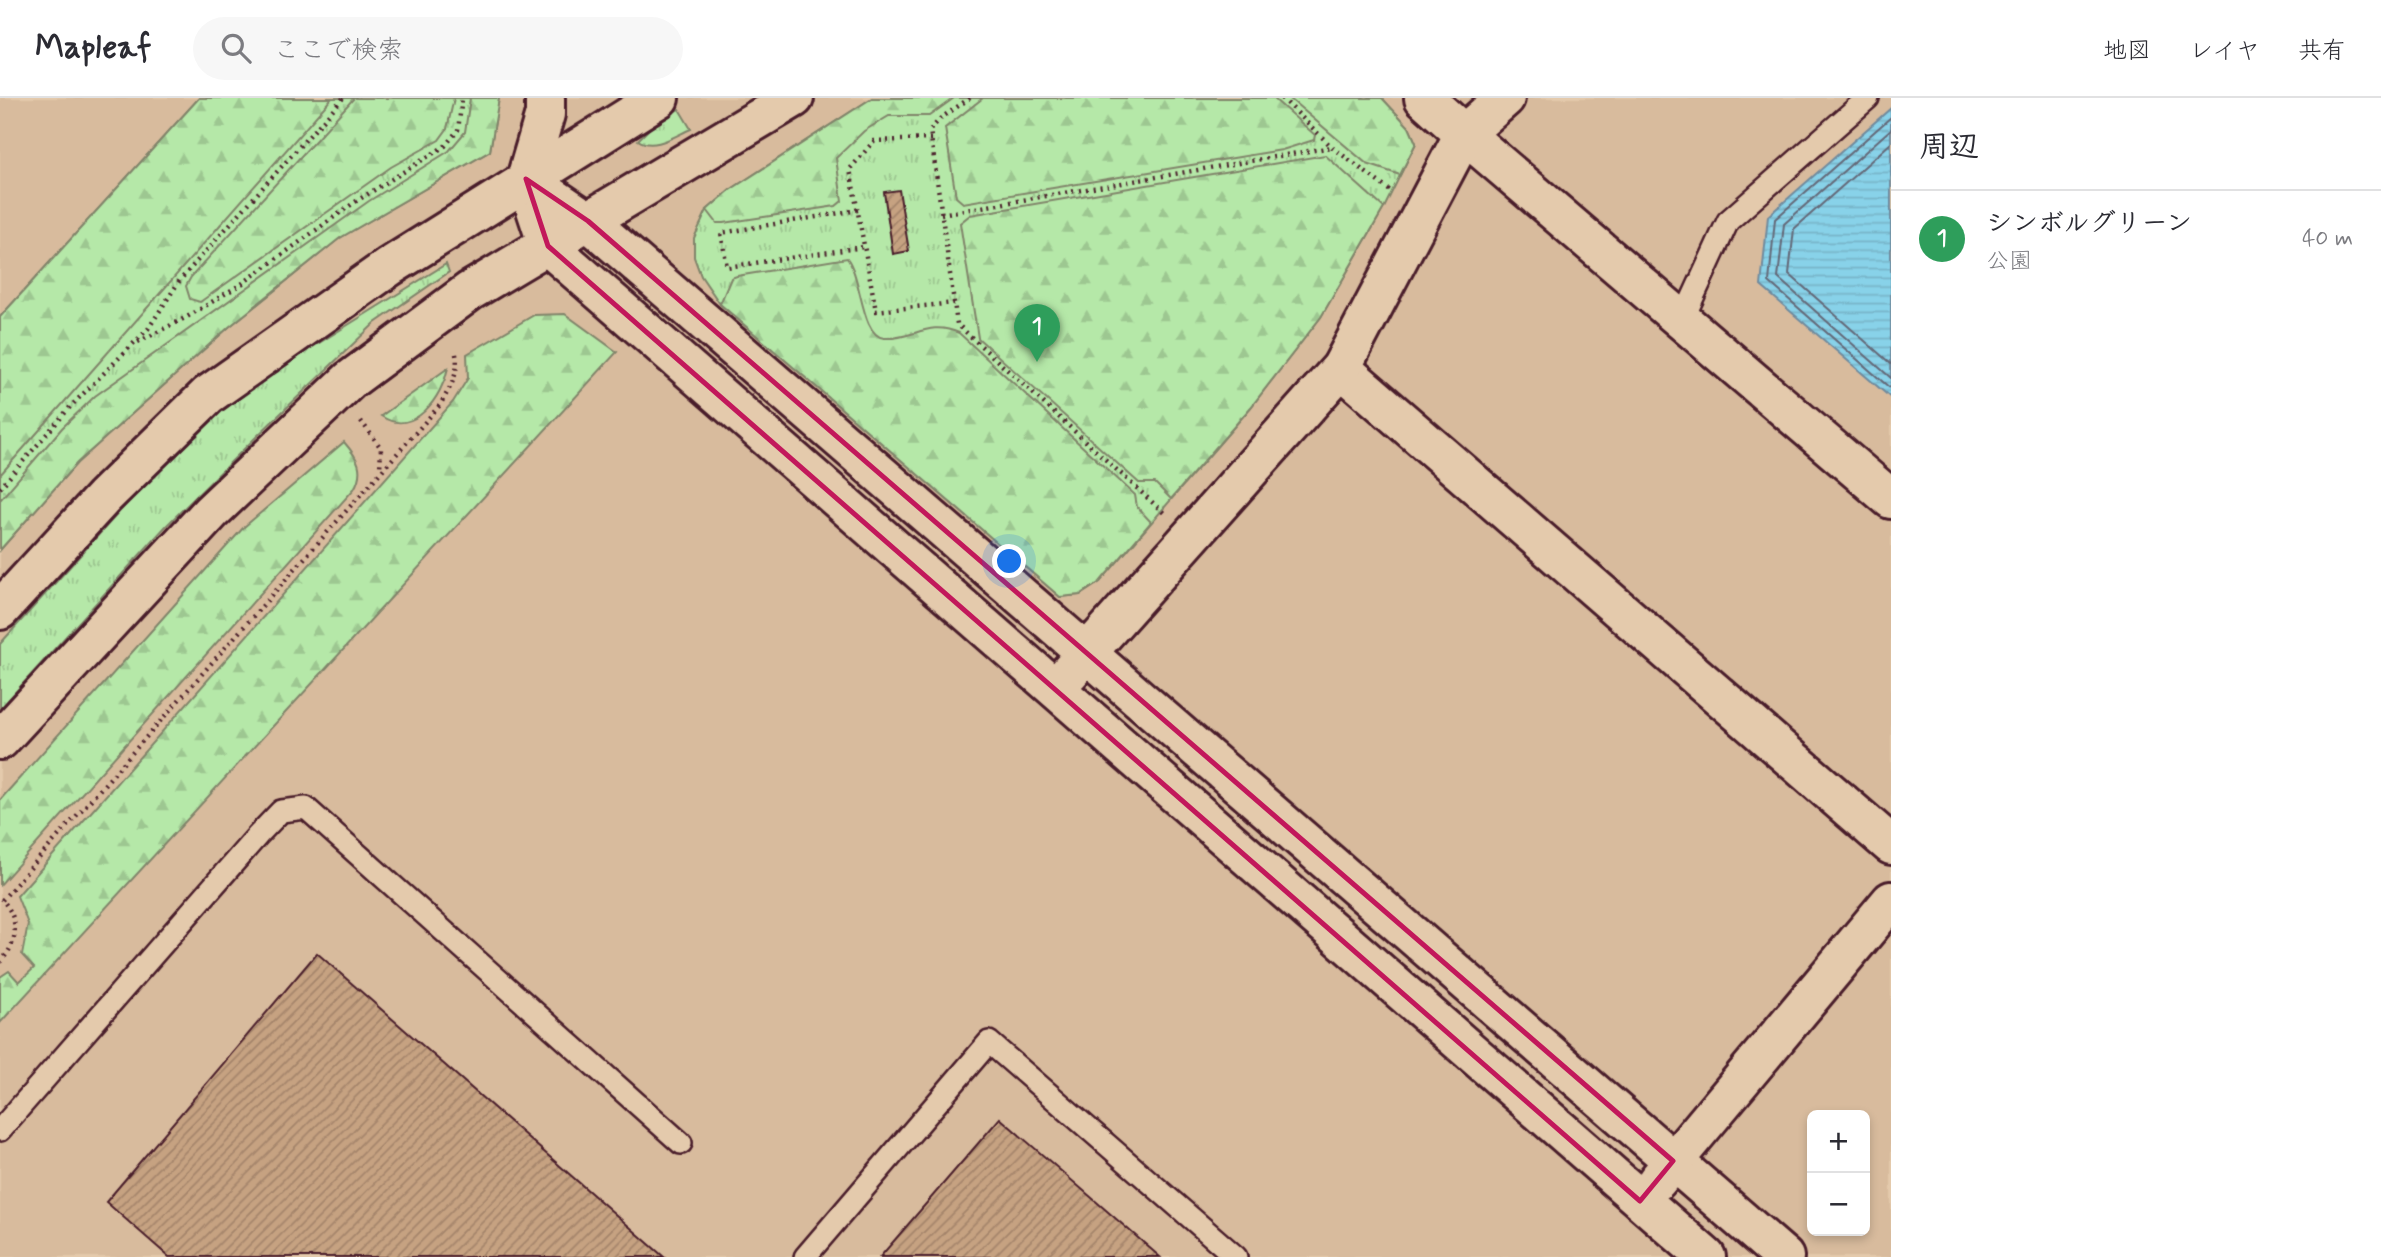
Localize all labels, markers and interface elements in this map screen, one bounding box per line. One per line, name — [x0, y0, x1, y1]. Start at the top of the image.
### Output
search box — [193, 17, 683, 80]
text: Mapleaf — [35, 26, 151, 70]
icon: search — [217, 29, 255, 67]
text: ここで検索 — [273, 34, 403, 68]
text: 地図 — [2103, 36, 2151, 67]
text: レイヤ — [2189, 36, 2260, 67]
text: 共有 — [2298, 36, 2346, 67]
text: 周辺 — [1919, 128, 1979, 167]
text: シンボルグリーン — [1986, 207, 2192, 241]
text: 1 — [1937, 224, 1947, 254]
text: 40 m — [2302, 224, 2353, 254]
text: 公園 — [1986, 247, 2032, 277]
pin: 1 — [1014, 304, 1060, 362]
your location — [992, 544, 1026, 578]
map controls — [1807, 1110, 1870, 1236]
button: + — [1807, 1110, 1870, 1173]
button: − — [1807, 1173, 1870, 1236]

